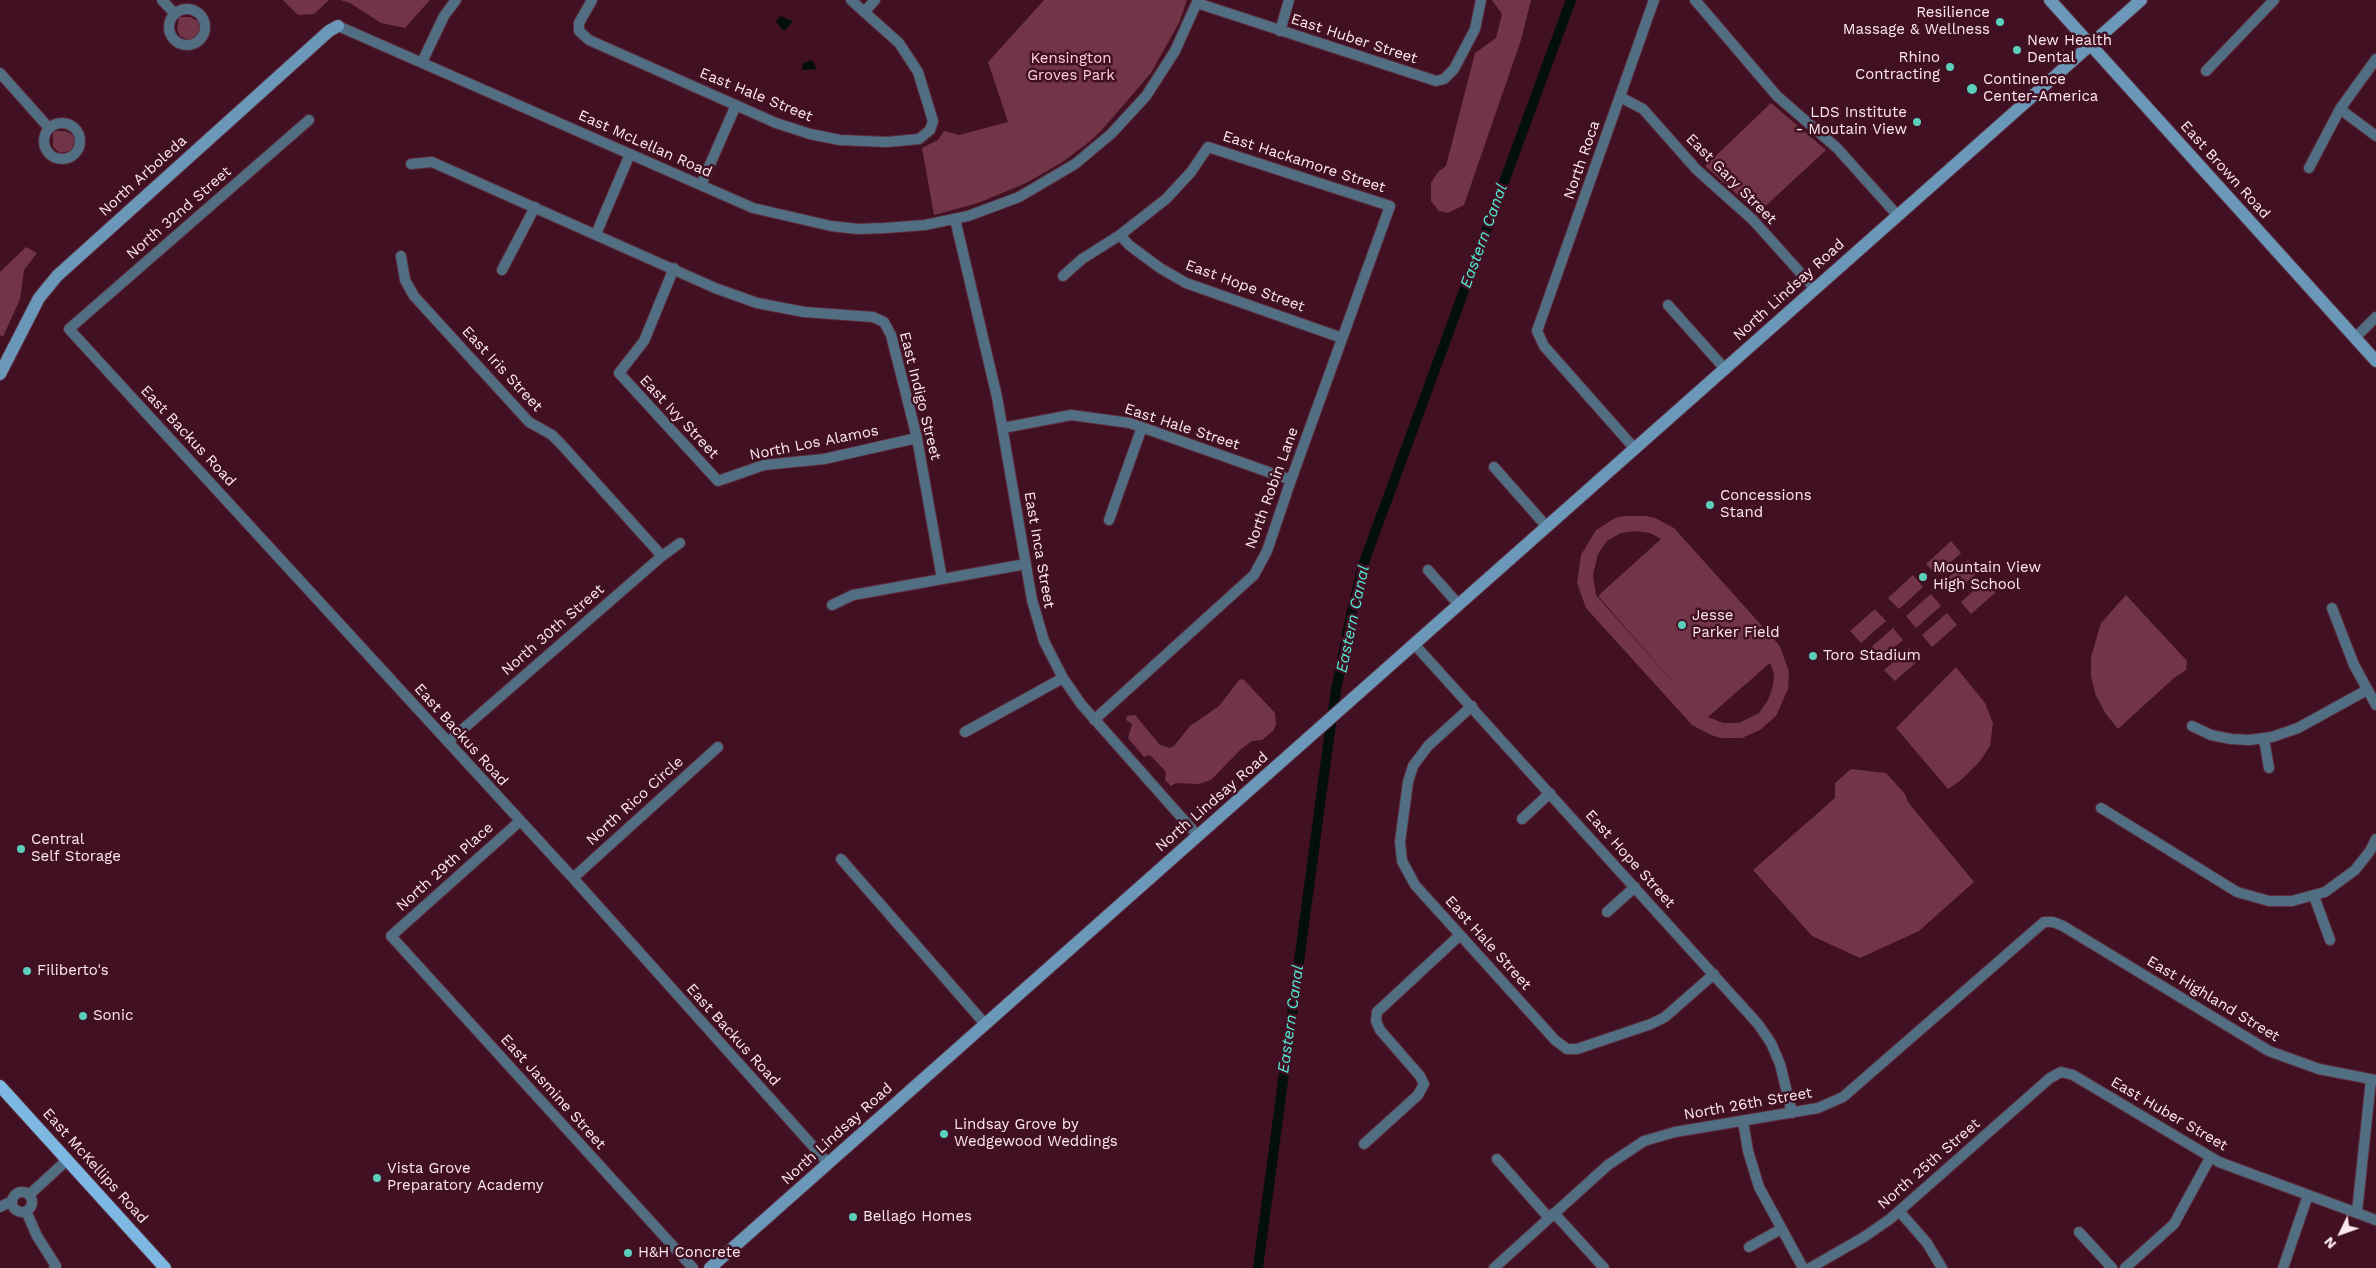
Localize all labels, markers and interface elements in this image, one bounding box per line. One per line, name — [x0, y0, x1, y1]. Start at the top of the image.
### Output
place label: Resilience Massage & Wellness — [1843, 4, 1990, 39]
street label: East Huber Street — [1288, 10, 1420, 68]
marker: Resilience Massage & Wellness — [1994, 16, 2006, 28]
place label: New Health Dental — [2027, 32, 2112, 67]
marker: New Health Dental — [2011, 44, 2023, 56]
place label: Rhino Contracting — [1855, 49, 1940, 84]
park label: Kensington Groves Park — [1027, 50, 1115, 85]
marker: Rhino Contracting — [1944, 61, 1956, 73]
street label: East Hale Street — [697, 64, 815, 126]
place label: Continence Center-America — [1983, 71, 2098, 106]
marker: Continence Center-America — [1965, 82, 1979, 96]
place label: LDS Institute - Moutain View — [1795, 104, 1907, 139]
street label: East McLellan Road — [575, 106, 715, 182]
marker: LDS Institute - Moutain View — [1911, 116, 1923, 128]
street label: East Brown Road — [2176, 117, 2274, 223]
street label: North Roca — [1560, 118, 1604, 202]
street label: East Hackamore Street — [1220, 127, 1388, 197]
street label: East Gary Street — [1682, 130, 1780, 228]
street label: North Arboleda — [95, 132, 191, 220]
street label: North 32nd Street — [123, 163, 235, 263]
water label: Eastern Canal — [1456, 181, 1512, 291]
street label: North Lindsay Road — [1730, 235, 1848, 345]
street label: East Hope Street — [1183, 256, 1307, 316]
street label: East Iris Street — [458, 323, 546, 415]
street label: East Indigo Street — [895, 330, 945, 462]
street label: East Ivy Street — [636, 372, 722, 462]
street label: East Backus Road — [137, 382, 239, 490]
street label: East Hale Street — [1122, 400, 1242, 454]
street label: North Los Alamos — [748, 422, 880, 464]
street label: North Robin Lane — [1242, 425, 1302, 551]
place label: Concessions Stand — [1720, 487, 1812, 522]
street label: East Inca Street — [1020, 490, 1058, 610]
marker: Concessions Stand — [1704, 499, 1716, 511]
place label: Mountain View High School — [1933, 559, 2041, 594]
water label: Eastern Canal — [1332, 564, 1374, 674]
marker: Mountain View High School — [1917, 571, 1929, 583]
street label: North 30th Street — [498, 581, 608, 679]
place label: Jesse Parker Field — [1692, 607, 1780, 642]
marker: Jesse Parker Field — [1676, 619, 1688, 631]
place label: Toro Stadium — [1823, 647, 1921, 665]
marker: Toro Stadium — [1807, 650, 1819, 662]
street label: East Backus Road — [410, 680, 512, 790]
street label: North Lindsay Road — [1152, 748, 1272, 856]
street label: North Rico Circle — [583, 753, 687, 849]
street label: East Hope Street — [1581, 806, 1679, 912]
street label: North 29th Place — [393, 819, 497, 915]
place label: Central Self Storage — [31, 831, 121, 866]
marker: Central Self Storage — [15, 843, 27, 855]
street label: East Hale Street — [1441, 892, 1535, 994]
street label: East Highland Street — [2143, 952, 2283, 1046]
place label: Filiberto's — [37, 962, 109, 980]
water label: Eastern Canal — [1274, 964, 1308, 1074]
marker: Filiberto's — [21, 965, 33, 977]
street label: East Backus Road — [682, 980, 784, 1090]
place label: Sonic — [93, 1007, 133, 1025]
marker: Sonic — [77, 1010, 89, 1022]
street label: East Jasmine Street — [497, 1031, 609, 1153]
street label: East Huber Street — [2107, 1073, 2231, 1155]
street label: North Lindsay Road — [778, 1079, 896, 1189]
street label: North 26th Street — [1682, 1084, 1814, 1124]
street label: East McKellips Road — [39, 1105, 151, 1227]
street label: North 25th Street — [1874, 1115, 1984, 1213]
place label: Lindsay Grove by Wedgewood Weddings — [954, 1116, 1118, 1151]
marker: Lindsay Grove by Wedgewood Weddings — [938, 1128, 950, 1140]
place label: Vista Grove Preparatory Academy — [387, 1160, 543, 1195]
marker: Vista Grove Preparatory Academy — [371, 1172, 383, 1184]
place label: Bellago Homes — [863, 1208, 972, 1226]
north arrow — [2316, 1208, 2366, 1258]
marker: Bellago Homes — [847, 1211, 859, 1223]
text: N — [2320, 1234, 2339, 1252]
place label: H&H Concrete — [638, 1244, 741, 1262]
marker: H&H Concrete — [622, 1247, 634, 1259]

